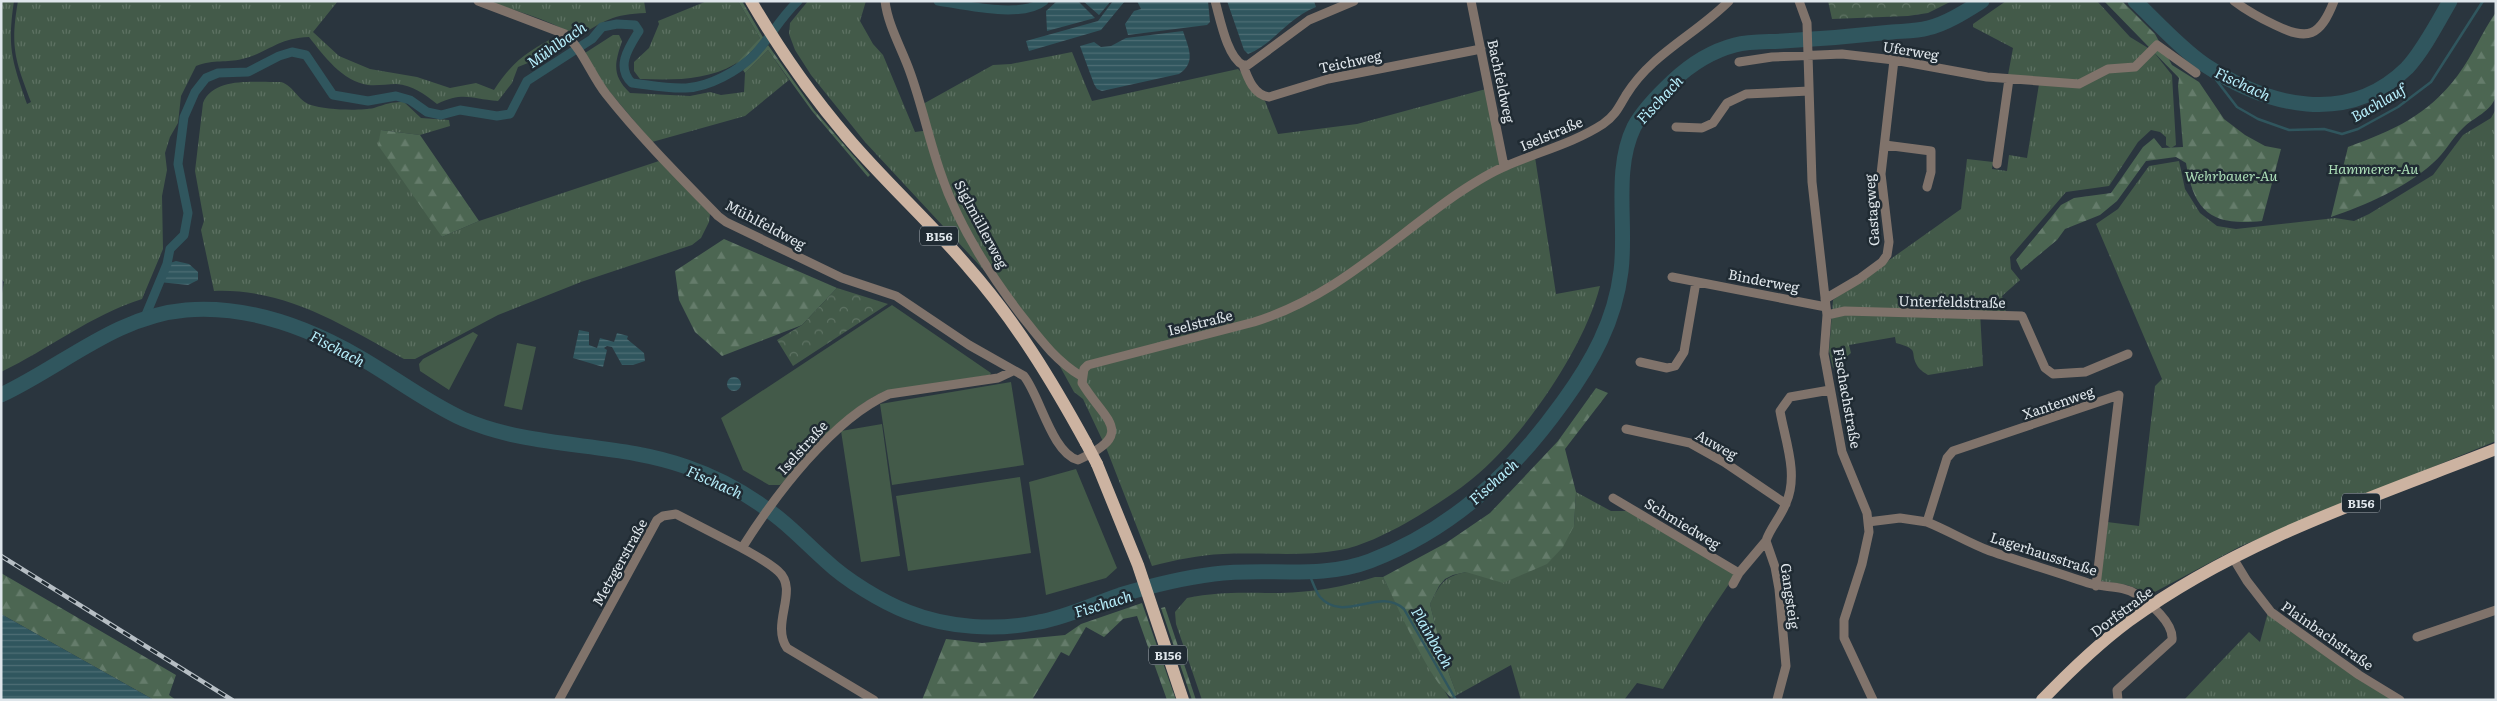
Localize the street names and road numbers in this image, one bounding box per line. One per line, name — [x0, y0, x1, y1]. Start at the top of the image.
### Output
street label: Uferweg — [1881, 36, 1941, 64]
street label: Bachfeldweg — [1483, 37, 1521, 125]
street label: Teichweg — [1317, 45, 1383, 77]
street label: Iselstraße — [1517, 111, 1585, 155]
street label: Gastagweg — [1859, 173, 1883, 247]
street label: Siglmüllerweg — [950, 176, 1014, 272]
street label: Mühlfeldweg — [722, 194, 810, 254]
road number: B156 — [920, 227, 958, 246]
street label: Binderweg — [1727, 263, 1802, 297]
street label: Unterfeldstraße — [1898, 290, 2006, 312]
street label: Iselstraße — [1165, 304, 1235, 340]
street label: Fischachstraße — [1829, 346, 1867, 450]
street label: Xantenweg — [2020, 380, 2097, 424]
street label: Iselstraße — [772, 416, 832, 478]
street label: Auweg — [1692, 424, 1742, 464]
street label: Schmiedweg — [1641, 492, 1725, 554]
road number: B156 — [2342, 493, 2380, 512]
street label: Metzgerstraße — [587, 515, 651, 609]
street label: Lagerhausstraße — [1988, 526, 2100, 580]
street label: Gangsteig — [1776, 562, 1806, 630]
street label: Dorfstraße — [2086, 581, 2156, 641]
street label: Plainbachstraße — [2278, 596, 2378, 674]
road number: B156 — [1149, 646, 1187, 664]

